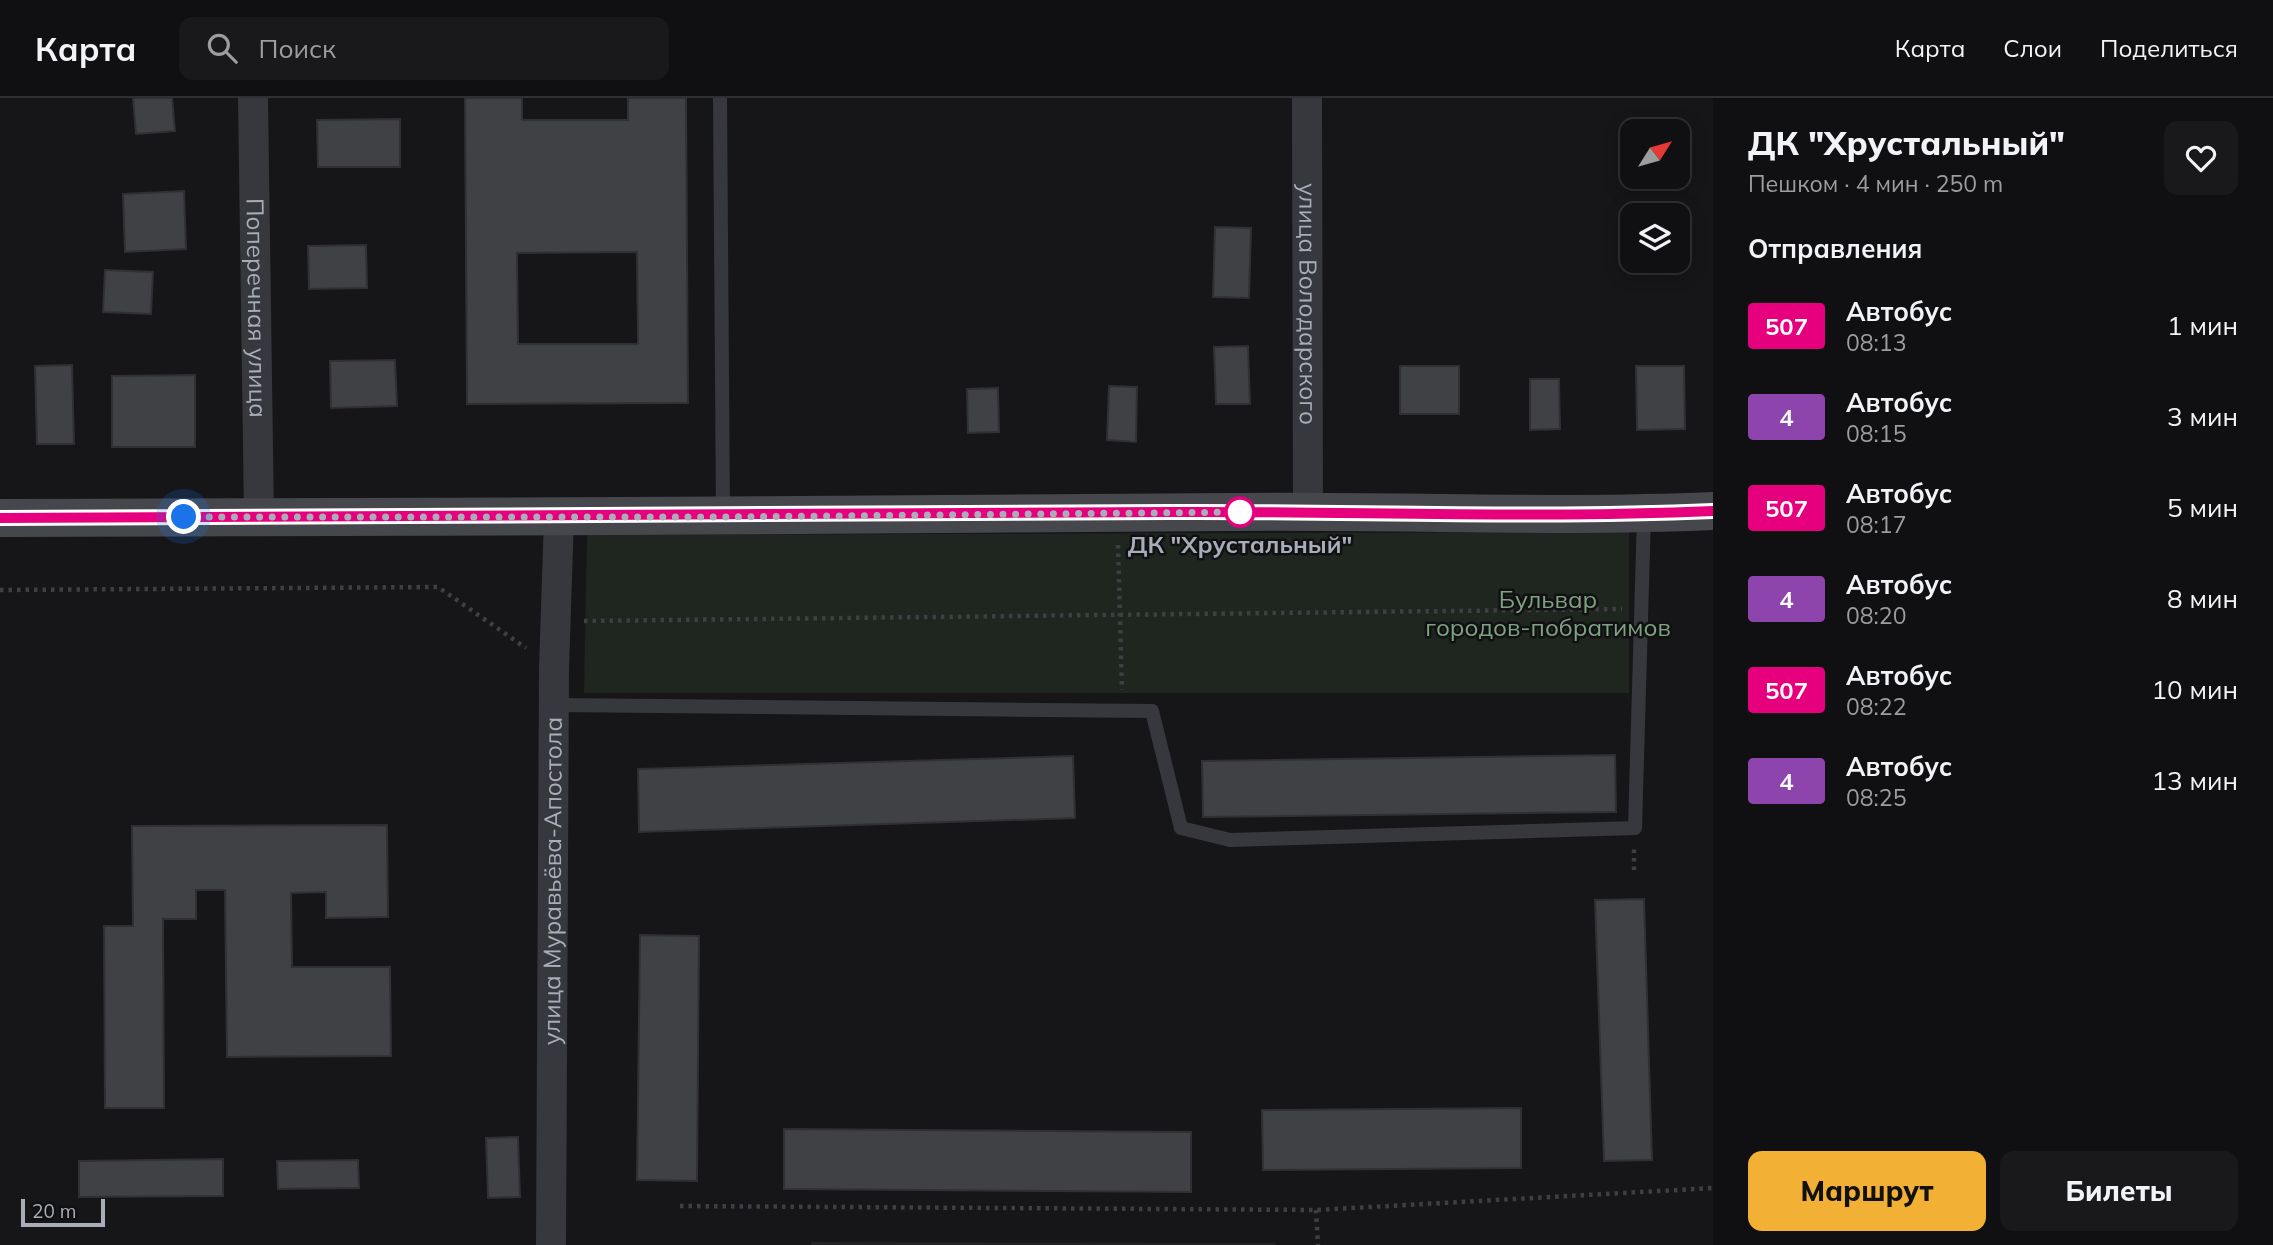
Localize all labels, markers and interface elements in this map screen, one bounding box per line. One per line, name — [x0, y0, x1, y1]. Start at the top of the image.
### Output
search box — [179, 17, 669, 80]
text: Карта — [35, 28, 137, 69]
icon: search — [203, 29, 241, 67]
text: Поиск — [259, 32, 336, 65]
text: Карта — [1895, 33, 1965, 63]
text: Слои — [2003, 33, 2062, 63]
text: Поделиться — [2100, 33, 2238, 63]
north arrow — [1620, 119, 1690, 189]
map controls — [1620, 119, 1690, 273]
button: heart — [2164, 121, 2238, 195]
text: ДК "Хрустальный" — [1748, 122, 2065, 163]
text: Пешком · 4 мин · 250 m — [1748, 169, 2003, 198]
street label: улица Володарского — [1293, 183, 1324, 425]
street label: Поперечная улица — [240, 198, 274, 418]
button: layers — [1620, 203, 1690, 273]
text: Отправления — [1748, 232, 1922, 265]
text: Автобус — [1846, 295, 1952, 328]
text: 1 мин — [2167, 309, 2238, 342]
text: 507 — [1765, 311, 1808, 341]
text: 08:13 — [1846, 328, 1906, 357]
text: Автобус — [1846, 386, 1952, 419]
text: 3 мин — [2167, 400, 2238, 433]
text: 4 — [1779, 402, 1794, 432]
text: 08:15 — [1846, 419, 1906, 448]
text: Автобус — [1846, 477, 1952, 510]
text: 5 мин — [2167, 491, 2238, 524]
text: 507 — [1765, 493, 1808, 523]
marker: ДК "Хрустальный" — [1225, 497, 1255, 527]
your location — [166, 499, 201, 534]
text: 08:17 — [1846, 510, 1906, 539]
place label: ДК "Хрустальный" — [1128, 529, 1352, 559]
text: Автобус — [1846, 568, 1952, 601]
text: 8 мин — [2167, 582, 2238, 615]
park label: Бульвар городов-побратимов — [1425, 584, 1671, 642]
text: 4 — [1779, 584, 1794, 614]
text: 08:20 — [1846, 601, 1906, 630]
text: Автобус — [1846, 659, 1952, 692]
text: 10 мин — [2151, 673, 2238, 706]
text: 507 — [1765, 675, 1808, 705]
text: 08:22 — [1846, 692, 1906, 721]
street label: улица Муравьёва-Апостола — [536, 717, 568, 1045]
text: Автобус — [1846, 750, 1952, 783]
text: 13 мин — [2151, 764, 2238, 797]
text: 4 — [1779, 766, 1794, 796]
text: 08:25 — [1846, 783, 1906, 812]
button: Маршрут — [1748, 1151, 1986, 1231]
button: Билеты — [2000, 1151, 2238, 1231]
scale bar — [21, 1196, 105, 1228]
text: 20 m — [32, 1199, 76, 1223]

